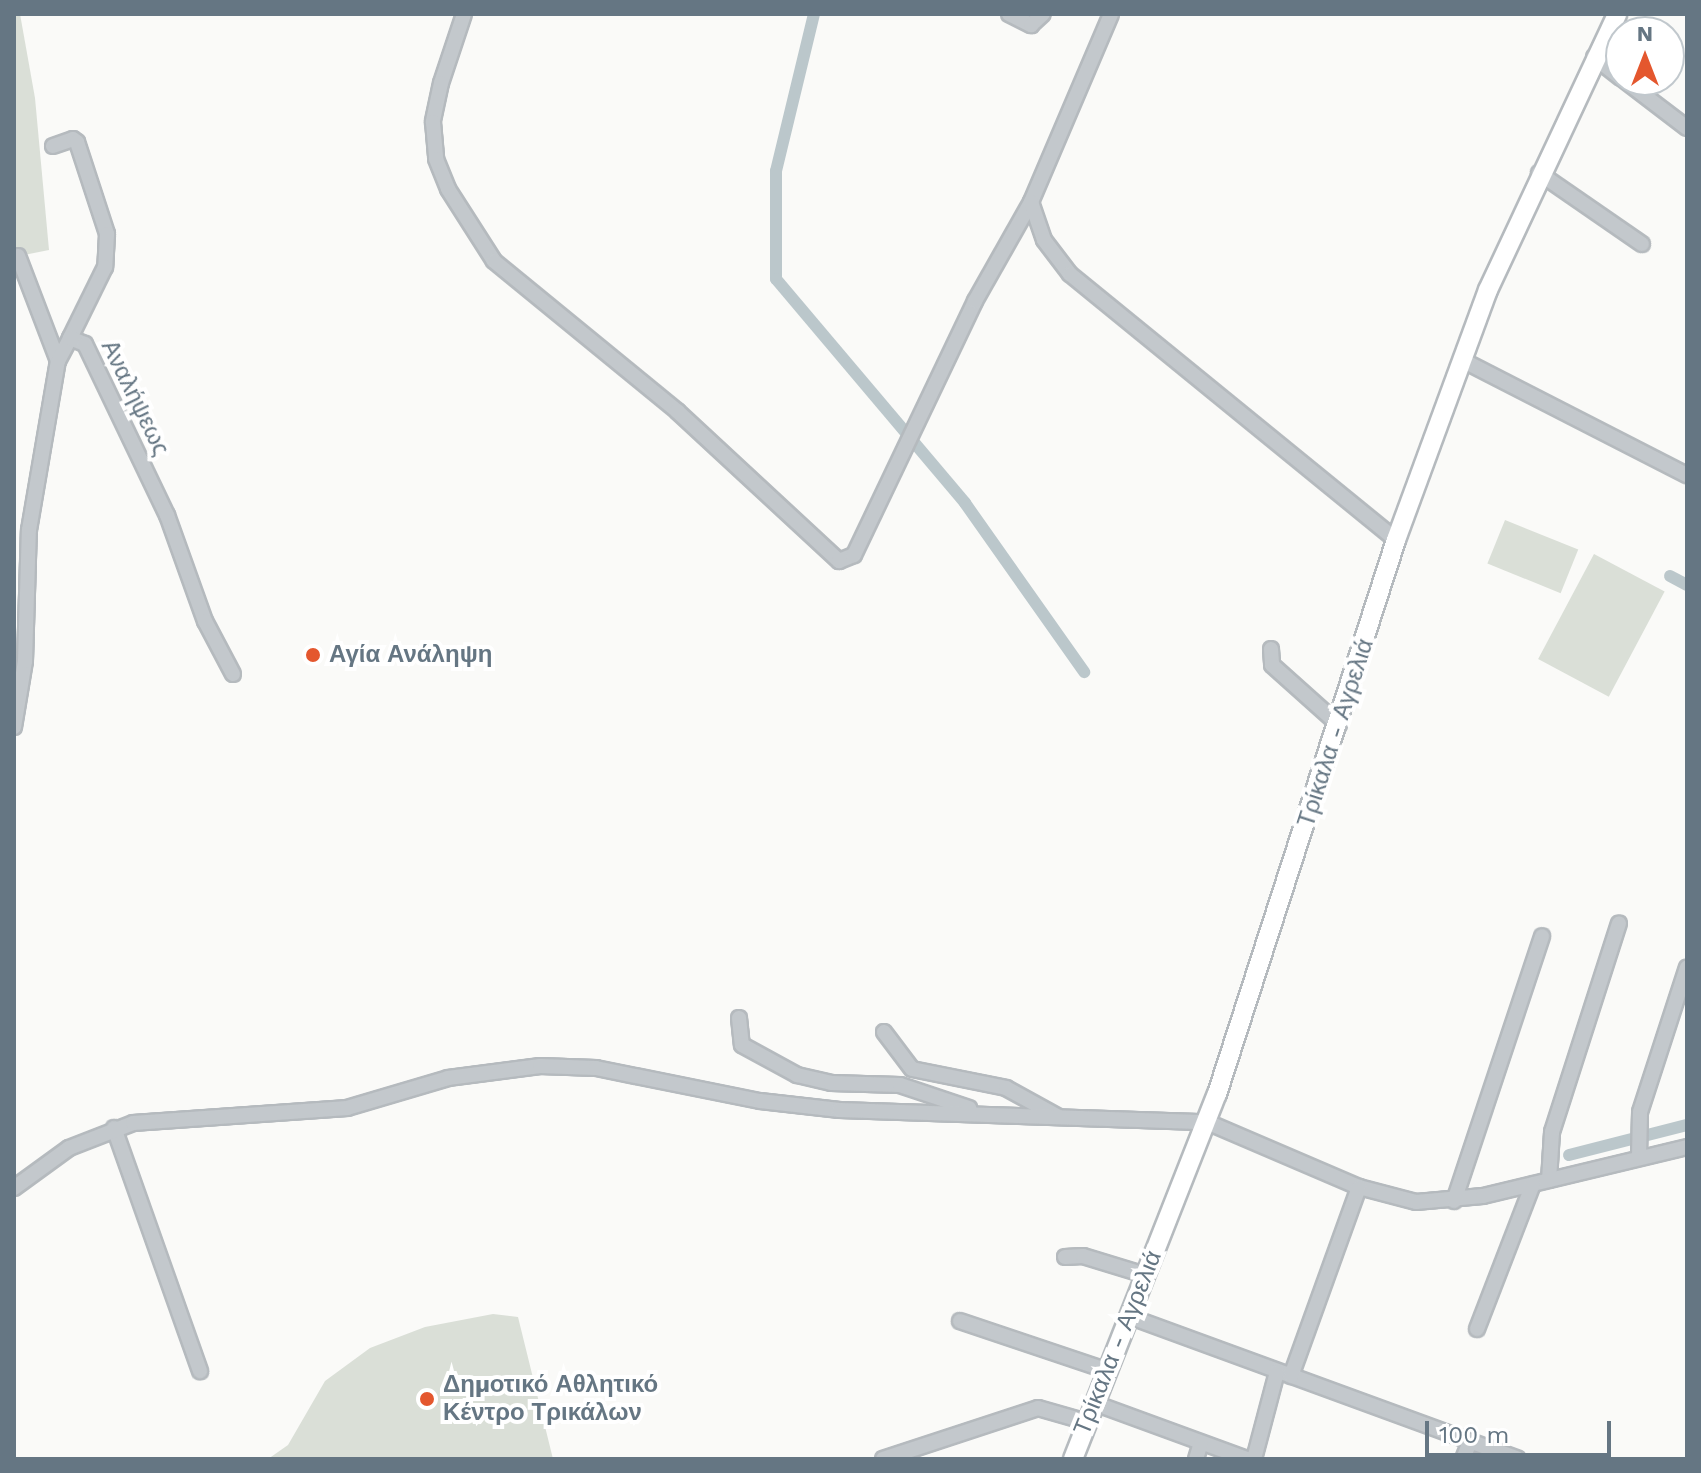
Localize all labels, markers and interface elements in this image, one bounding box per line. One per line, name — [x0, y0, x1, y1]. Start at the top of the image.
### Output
north arrow — [1605, 16, 1685, 96]
text: N — [1637, 21, 1653, 46]
street label: Αναλήψεως — [95, 336, 175, 460]
street label: Τρίκαλα - Αγρελιά — [1292, 635, 1380, 831]
place label: Αγία Ανάληψη — [329, 641, 492, 669]
marker: Αγία Ανάληψη — [304, 646, 322, 664]
street label: Τρίκαλα - Αγρελιά — [1068, 1247, 1168, 1439]
place label: Δημοτικό Αθλητικό Κέντρο Τρικάλων — [443, 1371, 658, 1427]
marker: Δημοτικό Αθλητικό Κέντρο Τρικάλων — [418, 1390, 436, 1408]
scale bar — [1429, 1405, 1615, 1455]
text: 100 m — [1439, 1421, 1509, 1449]

